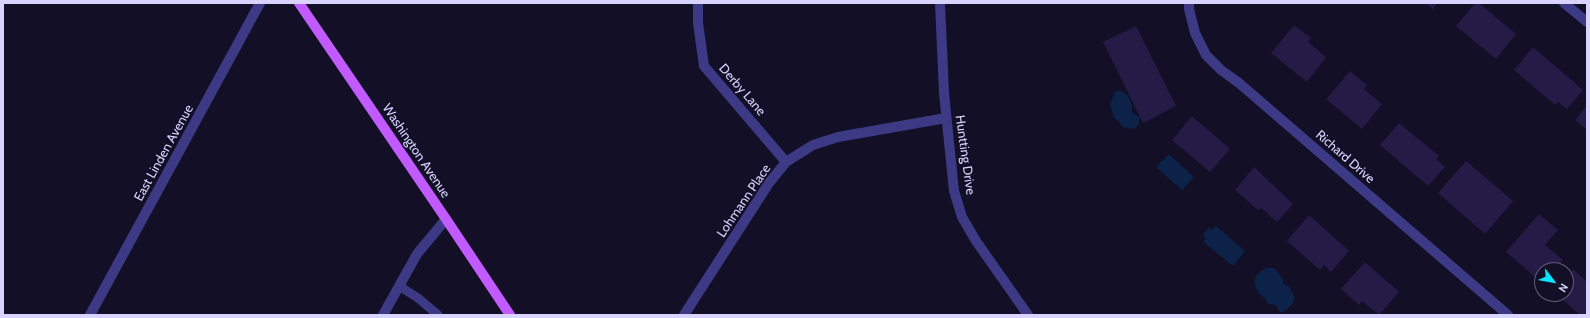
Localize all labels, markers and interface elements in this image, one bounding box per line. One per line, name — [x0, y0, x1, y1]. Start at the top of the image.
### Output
street label: Derby Lane — [715, 61, 769, 119]
street label: Washington Avenue — [379, 101, 453, 201]
street label: East Linden Avenue — [131, 102, 197, 204]
street label: Huntting Drive — [952, 114, 978, 196]
street label: Richard Drive — [1312, 127, 1378, 187]
street label: Lohmann Place — [714, 161, 774, 241]
north arrow — [1534, 262, 1574, 302]
text: N — [1555, 281, 1571, 295]

